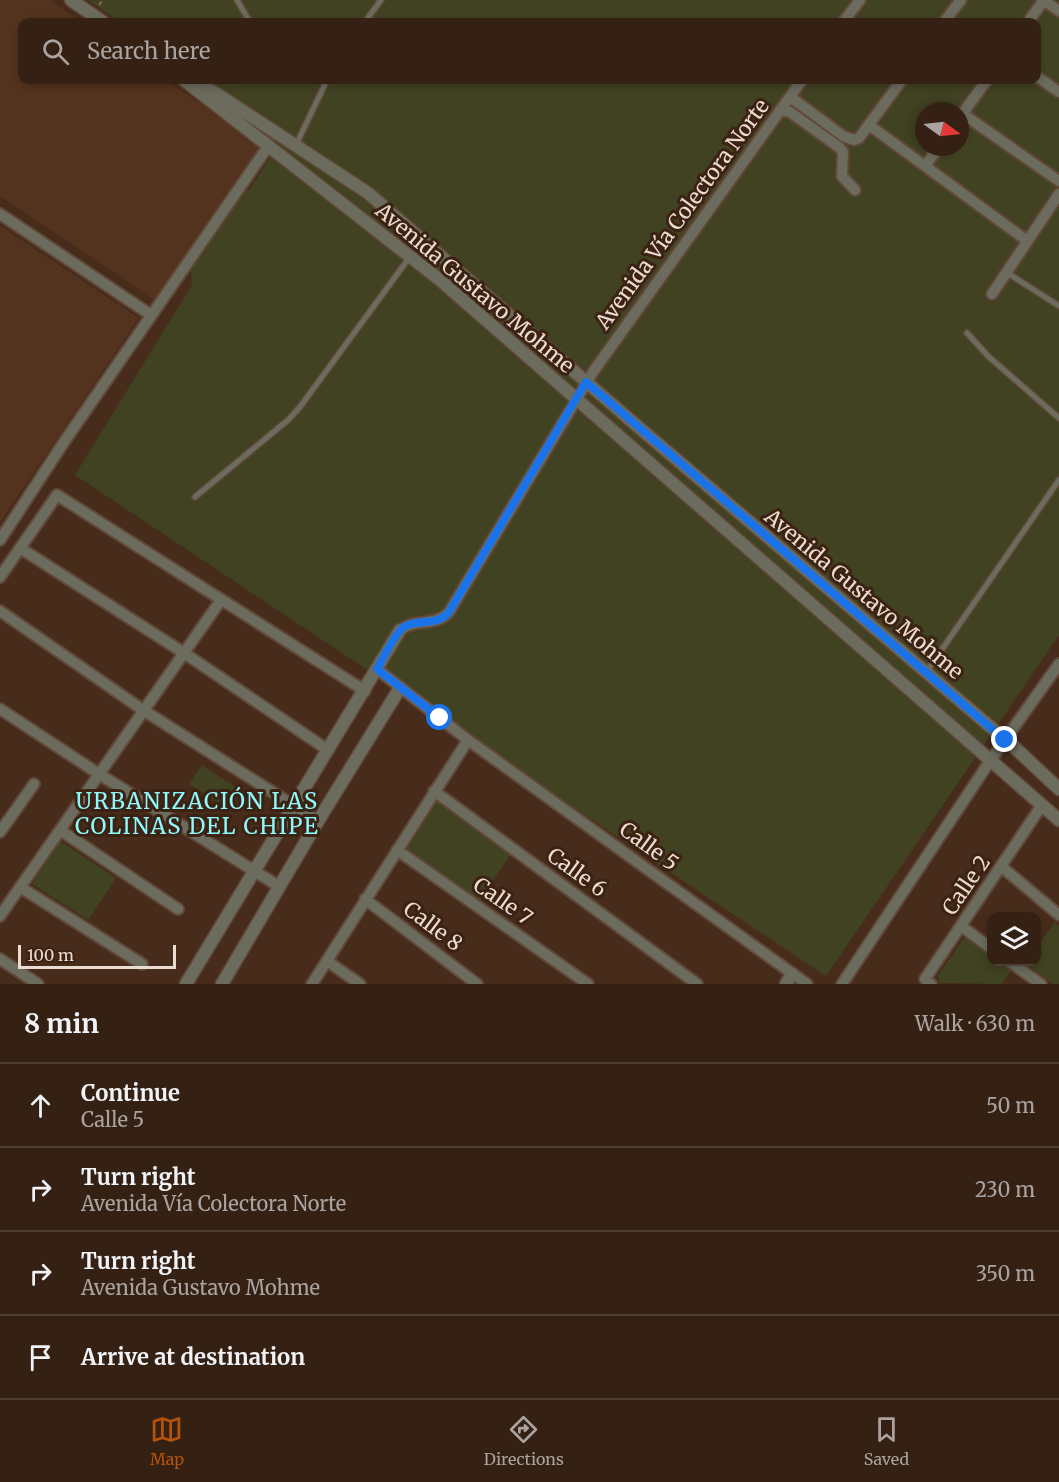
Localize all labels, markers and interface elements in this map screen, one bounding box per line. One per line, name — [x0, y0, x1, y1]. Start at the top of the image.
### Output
search box — [18, 18, 1041, 84]
icon: search — [39, 35, 72, 68]
text: Search here — [87, 37, 210, 65]
street label: Avenida Vía Colectora Norte — [589, 93, 775, 335]
north arrow — [915, 102, 969, 156]
street label: Avenida Gustavo Mohme — [369, 196, 580, 379]
street label: Avenida Gustavo Mohme — [758, 502, 969, 685]
route start — [426, 704, 452, 730]
route end — [991, 726, 1017, 752]
district label: URBANIZACIÓN LAS COLINAS DEL CHIPE — [75, 786, 319, 840]
street label: Calle 5 — [614, 816, 684, 876]
street label: Calle 6 — [542, 841, 612, 903]
street label: Calle 2 — [936, 850, 996, 920]
street label: Calle 7 — [468, 871, 538, 931]
street label: Calle 8 — [398, 895, 468, 957]
map controls — [987, 912, 1041, 966]
button: layers — [987, 912, 1041, 966]
scale bar — [18, 942, 176, 970]
text: 100 m — [27, 945, 74, 965]
text: 8 min — [24, 1007, 99, 1040]
text: Walk · 630 m — [915, 1011, 1035, 1036]
text: Continue — [81, 1079, 180, 1107]
icon: ahead — [24, 1089, 57, 1122]
text: 50 m — [986, 1093, 1035, 1118]
text: Calle 5 — [81, 1107, 144, 1132]
text: Turn right — [81, 1163, 195, 1191]
icon: right — [24, 1173, 57, 1206]
text: 230 m — [975, 1177, 1035, 1202]
text: Avenida Vía Colectora Norte — [81, 1191, 346, 1216]
text: Turn right — [81, 1247, 195, 1275]
icon: right — [24, 1257, 57, 1290]
text: 350 m — [976, 1261, 1035, 1286]
text: Avenida Gustavo Mohme — [81, 1275, 320, 1300]
icon: arrive — [24, 1341, 57, 1374]
text: Arrive at destination — [81, 1343, 305, 1371]
tab: Map — [150, 1413, 184, 1469]
tab: Directions — [484, 1413, 564, 1469]
tab: Saved — [864, 1413, 909, 1469]

